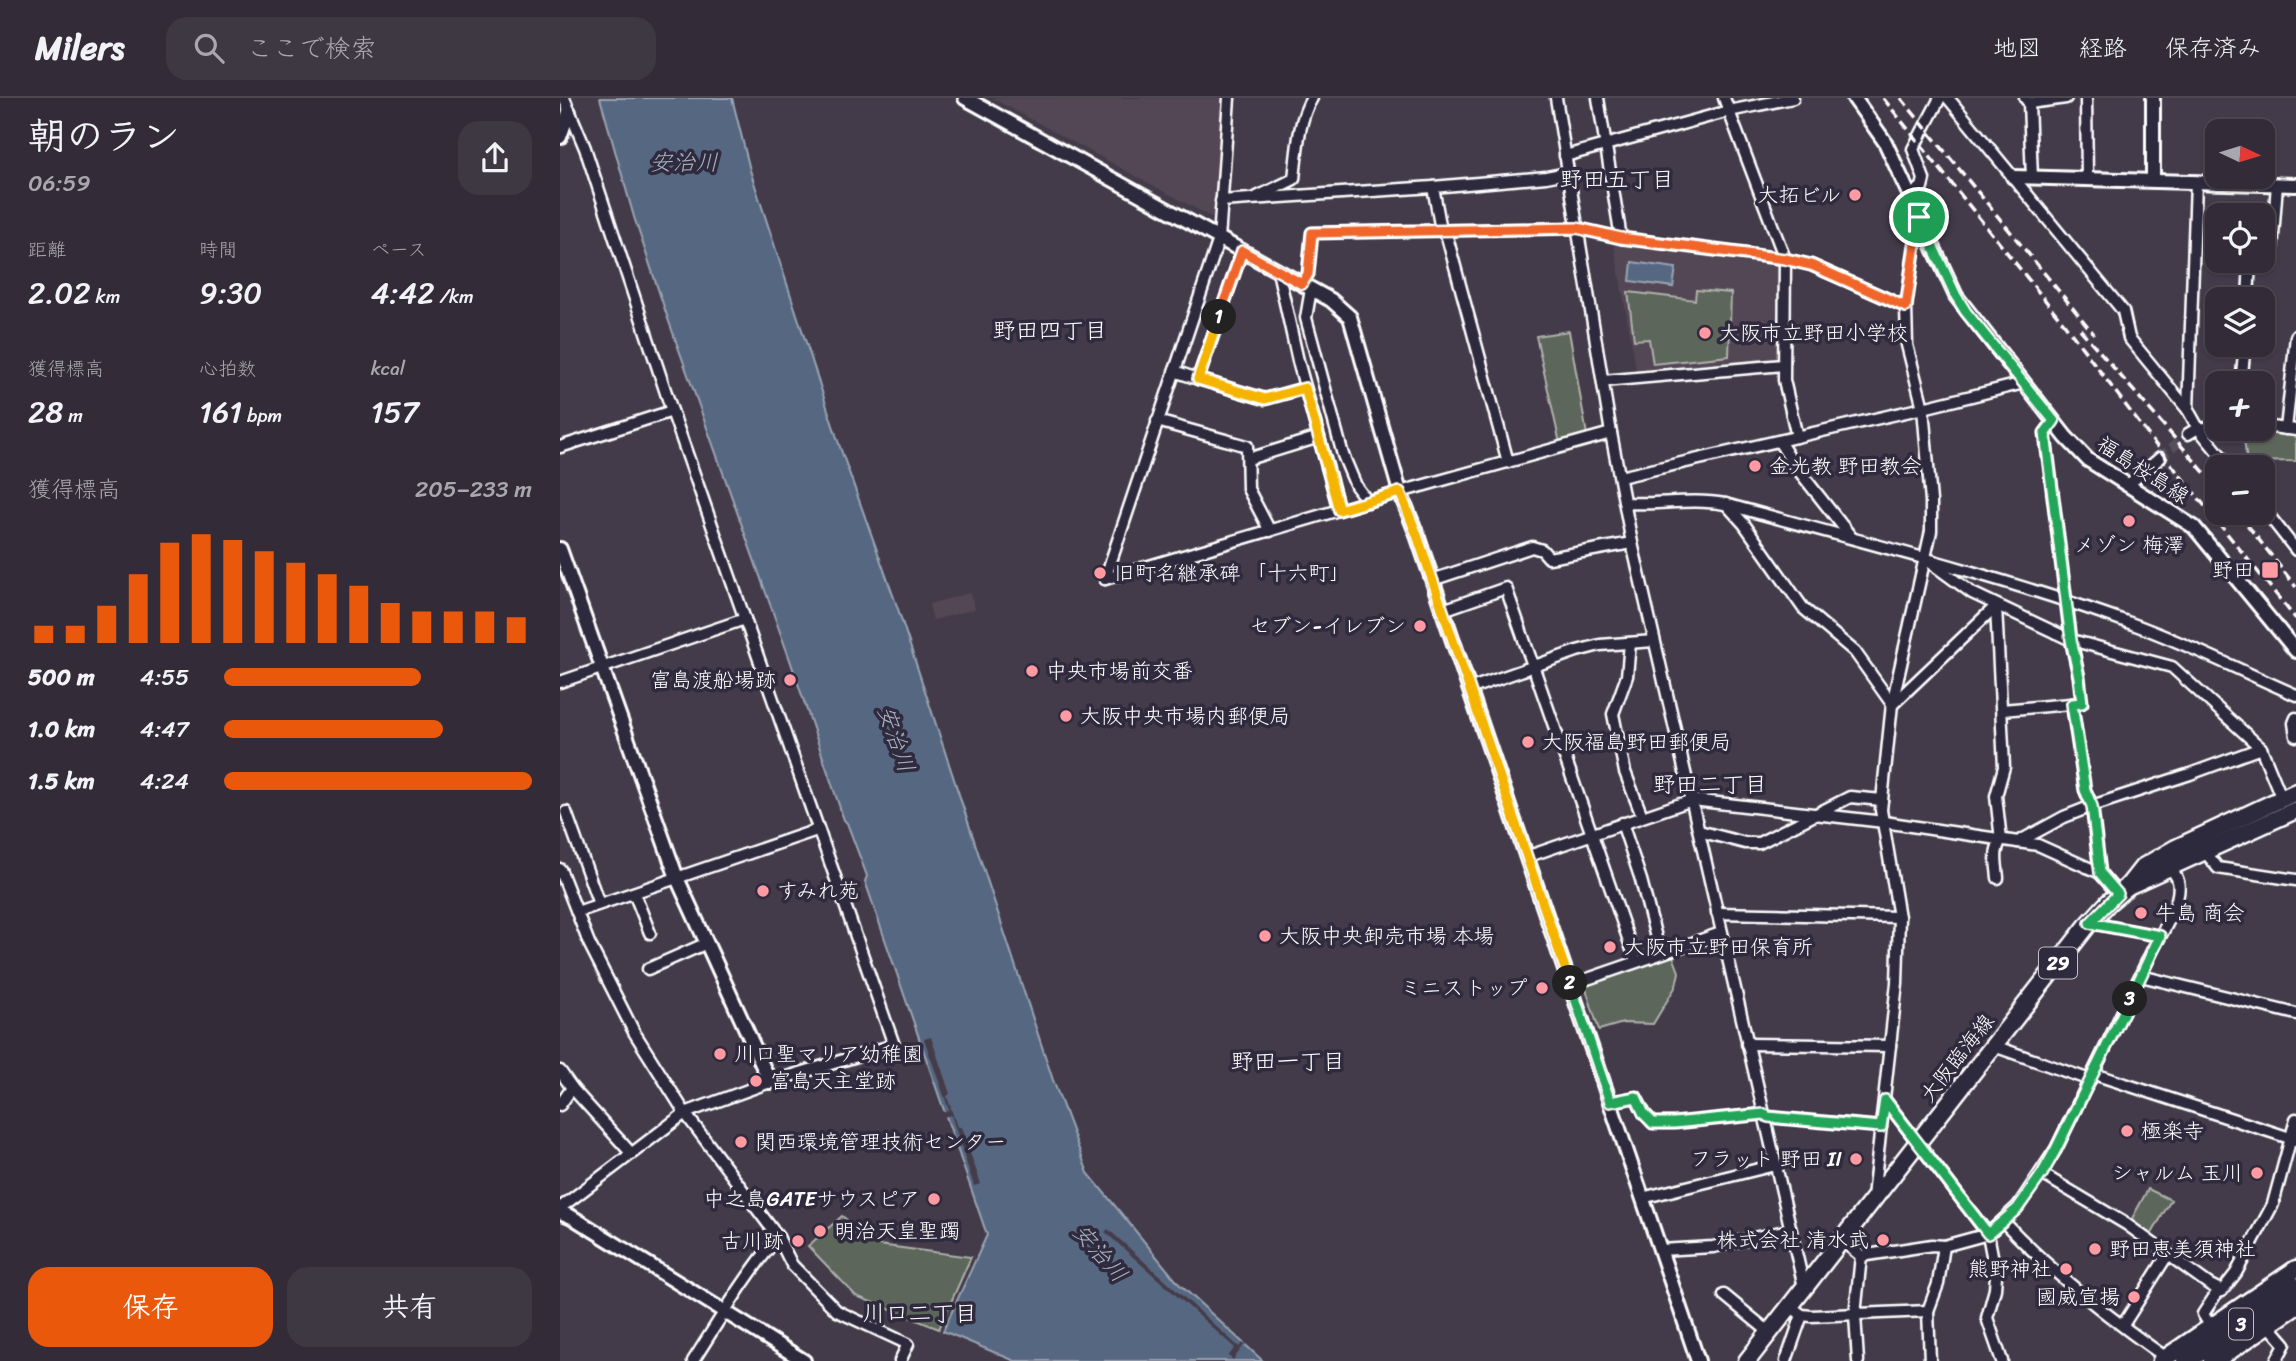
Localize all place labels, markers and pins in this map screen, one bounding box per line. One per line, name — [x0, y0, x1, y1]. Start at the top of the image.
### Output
place label: 大拓ビル — [1757, 176, 1841, 214]
marker: 大拓ビル — [1847, 187, 1863, 203]
pin — [1889, 187, 1949, 247]
pin: 1 — [1202, 300, 1236, 334]
place label: 大阪市立野田小学校 — [1719, 314, 1908, 352]
marker: 大阪市立野田小学校 — [1697, 325, 1713, 341]
place label: 金光教 野田教会 — [1769, 447, 1921, 485]
marker: 金光教 野田教会 — [1747, 458, 1763, 474]
marker: メゾン 梅澤 — [2121, 513, 2137, 529]
place label: メゾン 梅澤 — [2074, 526, 2184, 564]
place label: 野田 — [2212, 551, 2254, 589]
place label: 旧町名継承碑 「十六町」 — [1114, 554, 1350, 592]
marker: 野田 — [2260, 560, 2280, 580]
marker: 旧町名継承碑 「十六町」 — [1092, 565, 1108, 581]
place label: セブン-イレブン — [1249, 607, 1406, 645]
marker: セブン-イレブン — [1412, 618, 1428, 634]
place label: 中央市場前交番 — [1046, 652, 1193, 690]
place label: 富島渡船場跡 — [650, 661, 776, 699]
marker: 中央市場前交番 — [1024, 663, 1040, 679]
marker: 富島渡船場跡 — [782, 672, 798, 688]
place label: 大阪中央市場内郵便局 — [1080, 697, 1290, 735]
marker: 大阪中央市場内郵便局 — [1058, 708, 1074, 724]
place label: 大阪福島野田郵便局 — [1542, 723, 1731, 761]
marker: 大阪福島野田郵便局 — [1520, 734, 1536, 750]
place label: すみれ苑 — [777, 872, 859, 910]
marker: すみれ苑 — [755, 883, 771, 899]
place label: 牛島 商会 — [2155, 894, 2244, 932]
marker: 牛島 商会 — [2133, 905, 2149, 921]
place label: 大阪中央卸売市場 本場 — [1279, 917, 1494, 955]
marker: 大阪中央卸売市場 本場 — [1257, 928, 1273, 944]
place label: 大阪市立野田保育所 — [1624, 928, 1813, 966]
marker: 大阪市立野田保育所 — [1602, 939, 1618, 955]
pin: 2 — [1552, 966, 1588, 1001]
place label: ミニストップ — [1400, 969, 1528, 1007]
marker: ミニストップ — [1534, 980, 1550, 996]
pin: 3 — [2112, 982, 2148, 1016]
place label: 川口聖マリア幼稚園 — [734, 1035, 923, 1073]
marker: 川口聖マリア幼稚園 — [712, 1046, 728, 1062]
place label: 富島天主堂跡 — [770, 1062, 896, 1100]
marker: 富島天主堂跡 — [748, 1073, 764, 1089]
place label: 極楽寺 — [2141, 1112, 2204, 1150]
place label: 関西環境管理技術センター — [755, 1123, 1006, 1161]
marker: 極楽寺 — [2119, 1123, 2135, 1139]
marker: 関西環境管理技術センター — [733, 1134, 749, 1150]
place label: フラット 野田 II — [1690, 1140, 1843, 1178]
marker: フラット 野田 II — [1848, 1151, 1864, 1167]
place label: シャルム 玉川 — [2112, 1154, 2243, 1192]
marker: シャルム 玉川 — [2249, 1165, 2265, 1181]
place label: 中之島GATEサウスピア — [704, 1180, 920, 1218]
marker: 中之島GATEサウスピア — [926, 1191, 942, 1207]
place label: 明治天皇聖躅 — [834, 1212, 960, 1250]
place label: 株式会社 清水武 — [1717, 1221, 1869, 1259]
place label: 古川跡 — [721, 1222, 784, 1260]
marker: 明治天皇聖躅 — [812, 1223, 828, 1239]
place label: 野田恵美須神社 — [2109, 1230, 2256, 1268]
marker: 株式会社 清水武 — [1875, 1232, 1891, 1248]
marker: 古川跡 — [790, 1233, 806, 1249]
marker: 野田恵美須神社 — [2087, 1241, 2103, 1257]
place label: 熊野神社 — [1968, 1250, 2052, 1288]
marker: 熊野神社 — [2058, 1261, 2074, 1277]
place label: 國威宣揚 — [2036, 1278, 2120, 1316]
marker: 國威宣揚 — [2126, 1289, 2142, 1305]

